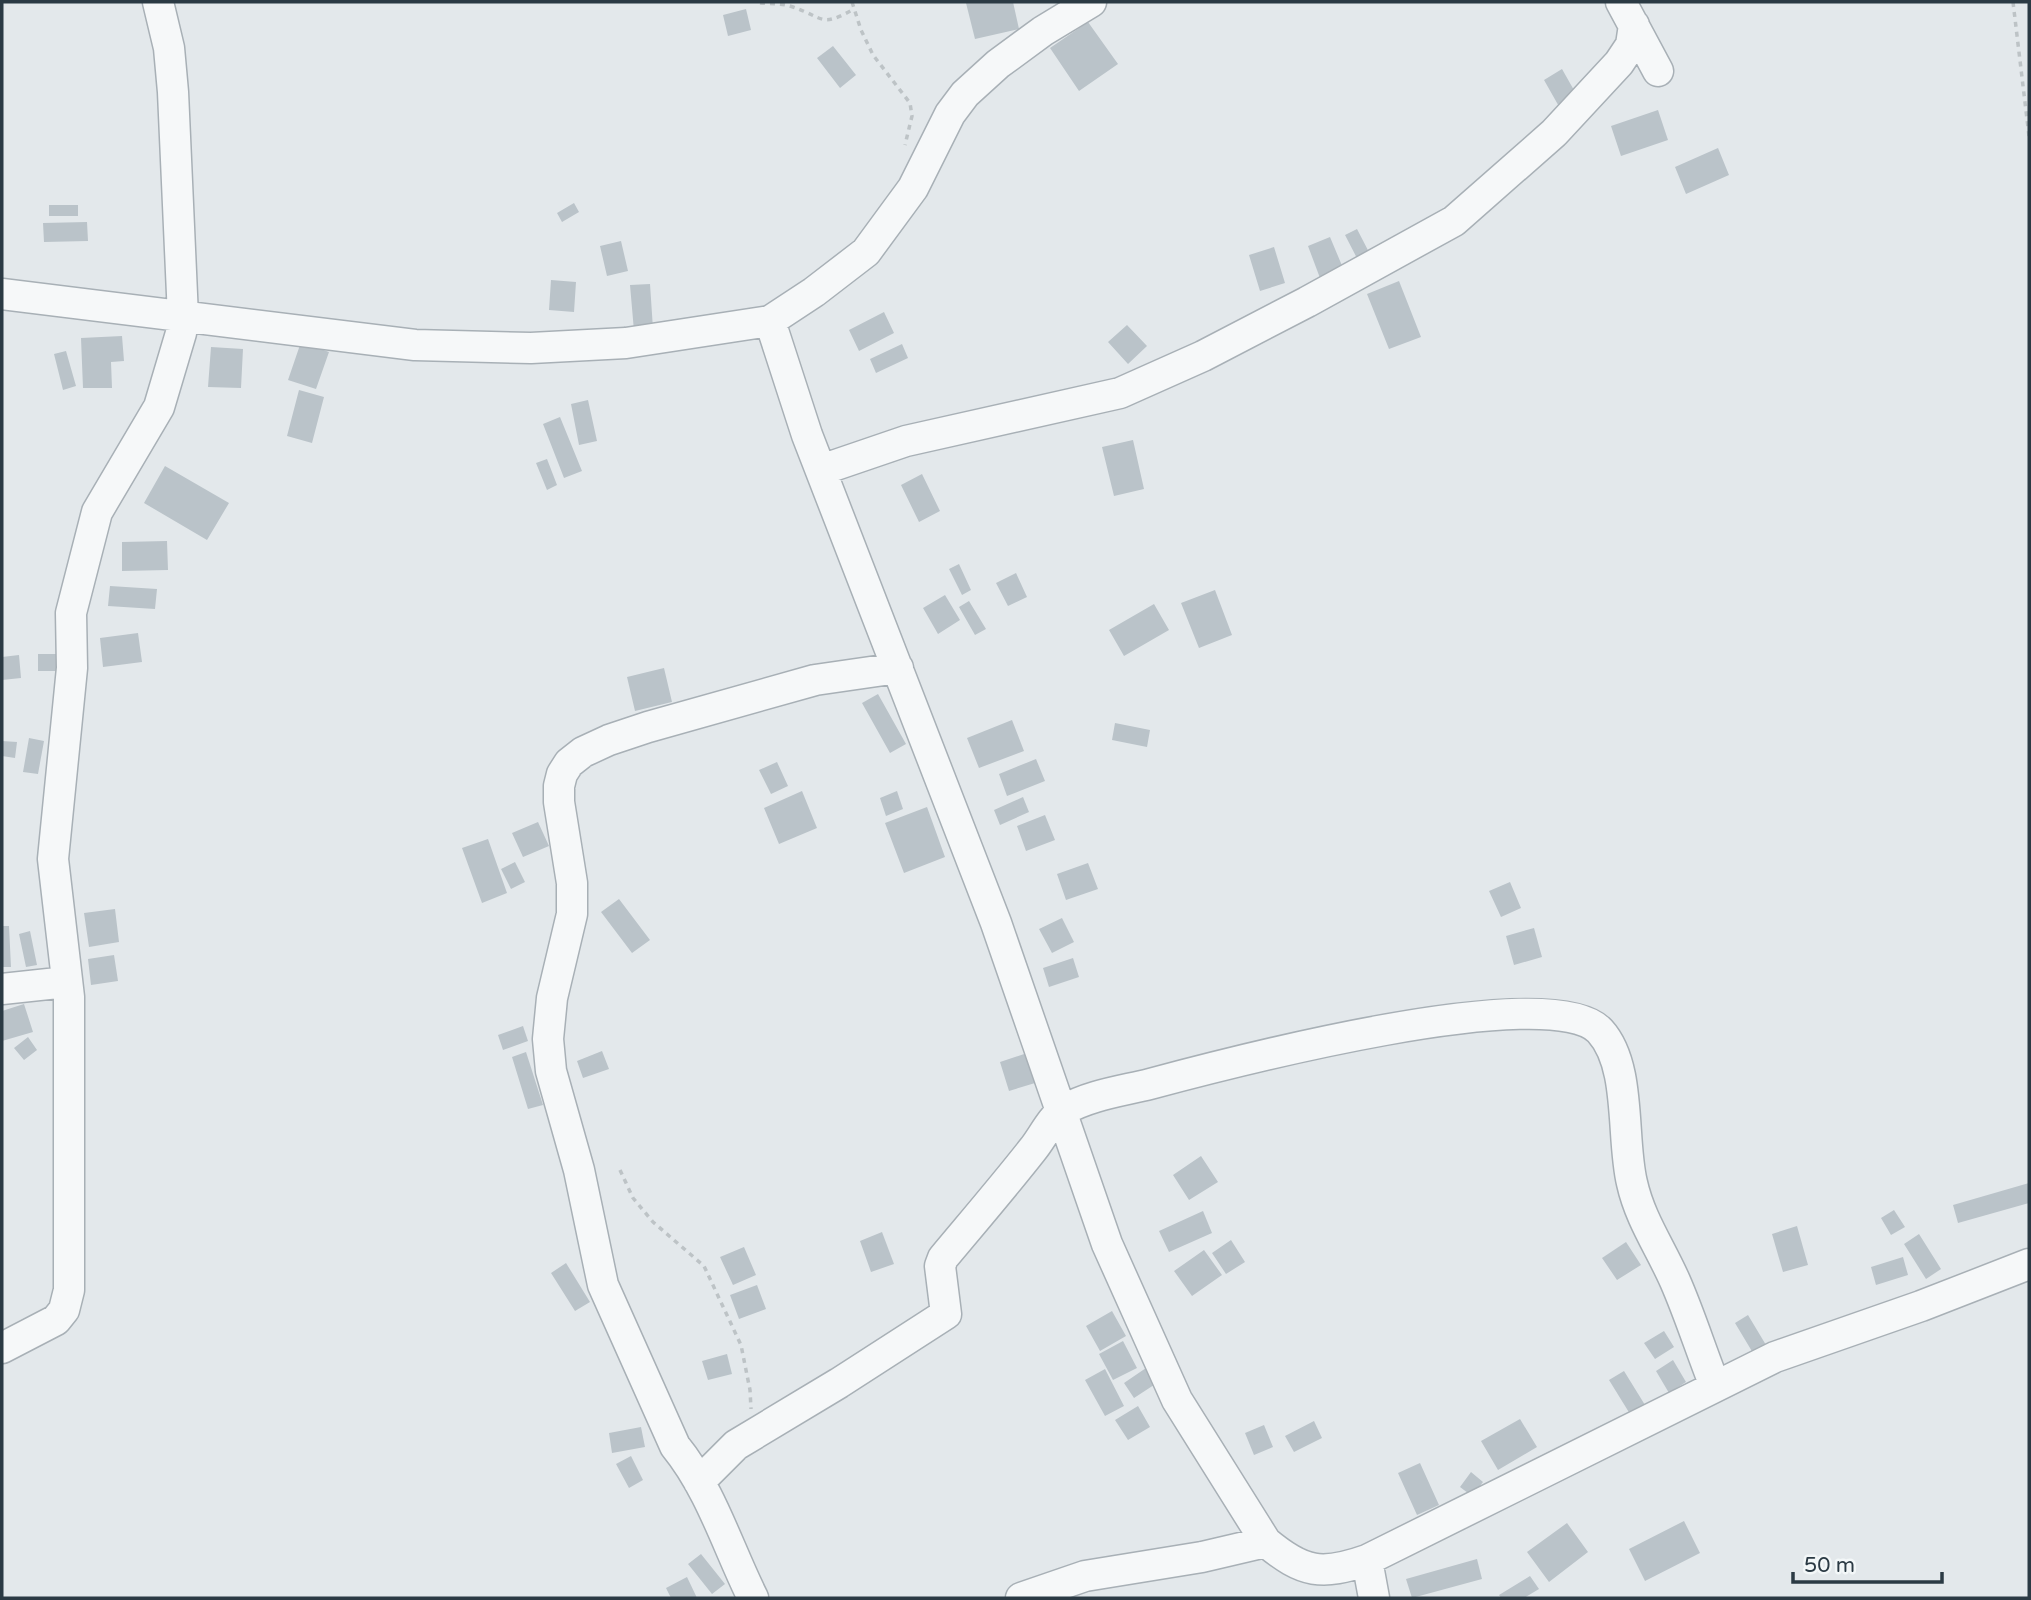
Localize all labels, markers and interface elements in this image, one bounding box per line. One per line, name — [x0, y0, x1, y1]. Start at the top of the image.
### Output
scale bar — [1793, 1540, 1942, 1584]
text: 50 m — [1804, 1553, 1855, 1578]

